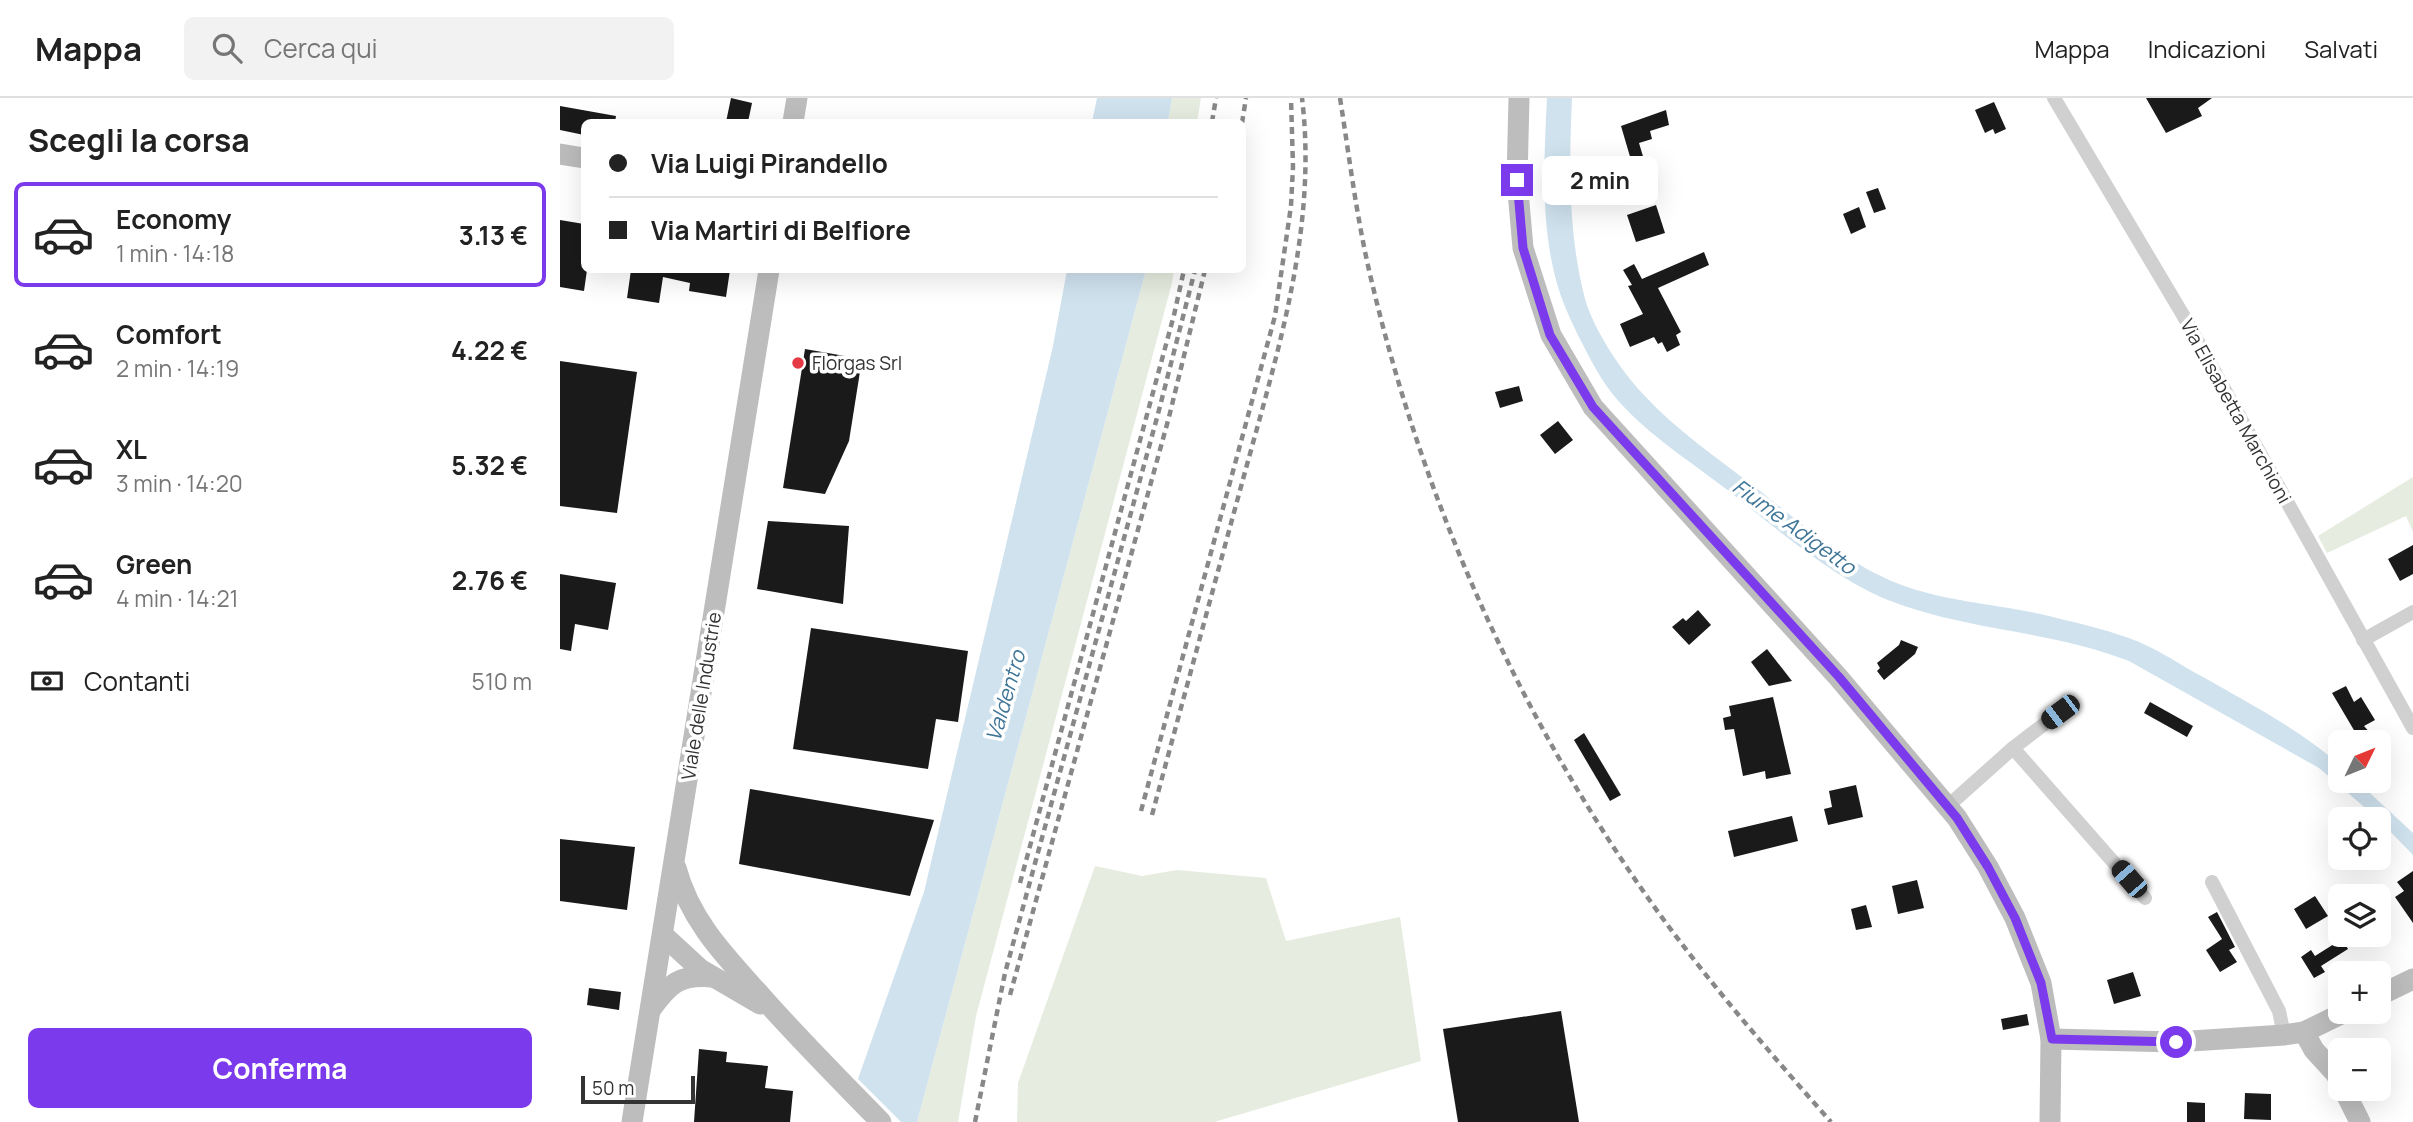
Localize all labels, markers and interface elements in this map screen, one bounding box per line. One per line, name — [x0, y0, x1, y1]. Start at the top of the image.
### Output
search box — [184, 17, 674, 80]
text: Mappa — [35, 26, 142, 71]
icon: search — [208, 29, 246, 67]
text: Cerca qui — [264, 30, 378, 66]
text: Mappa — [2034, 32, 2110, 65]
text: Indicazioni — [2148, 32, 2266, 65]
text: Salvati — [2304, 32, 2378, 65]
text: Scegli la corsa — [28, 118, 250, 162]
text: Via Luigi Pirandello — [651, 145, 888, 181]
callout: 2 min — [1542, 155, 1657, 204]
route end — [1501, 164, 1533, 196]
text: 2 min — [1570, 164, 1630, 196]
text: Economy — [116, 201, 231, 237]
icon: car — [32, 203, 95, 266]
text: Via Martiri di Belfiore — [651, 212, 911, 248]
text: 3.13 € — [459, 217, 528, 253]
text: 1 min · 14:18 — [116, 237, 234, 269]
street label: Via Elisabetta Marchioni — [2174, 314, 2298, 508]
text: Comfort — [116, 316, 222, 352]
icon: car — [32, 318, 95, 381]
text: 4.22 € — [451, 332, 528, 368]
place label: Florgas Srl — [812, 350, 902, 376]
text: 2 min · 14:19 — [116, 352, 239, 384]
marker: Florgas Srl — [790, 355, 806, 371]
text: XL — [116, 431, 147, 467]
icon: car — [32, 433, 95, 496]
text: 5.32 € — [451, 447, 528, 483]
text: 3 min · 14:20 — [116, 467, 243, 499]
water label: Fiume Adigetto — [1727, 472, 1863, 581]
text: Green — [116, 546, 192, 582]
icon: car — [32, 548, 95, 611]
text: 2.76 € — [452, 562, 528, 598]
text: 4 min · 14:21 — [116, 582, 239, 614]
street label: Viale delle Industrie — [675, 610, 727, 782]
water label: Valdentro — [979, 645, 1032, 744]
icon: cash — [28, 662, 66, 700]
text: Contanti — [84, 663, 190, 699]
text: 510 m — [472, 665, 532, 697]
car — [2037, 691, 2084, 733]
north arrow — [2328, 730, 2390, 793]
map controls — [2328, 730, 2391, 1101]
button: locate — [2328, 807, 2391, 870]
car — [2108, 856, 2151, 902]
button: layers — [2328, 884, 2391, 947]
button: + — [2328, 961, 2391, 1024]
route start — [2160, 1026, 2192, 1058]
button: Conferma — [28, 1028, 532, 1108]
button: − — [2328, 1038, 2391, 1101]
scale bar — [581, 1073, 695, 1105]
text: 50 m — [592, 1075, 634, 1101]

